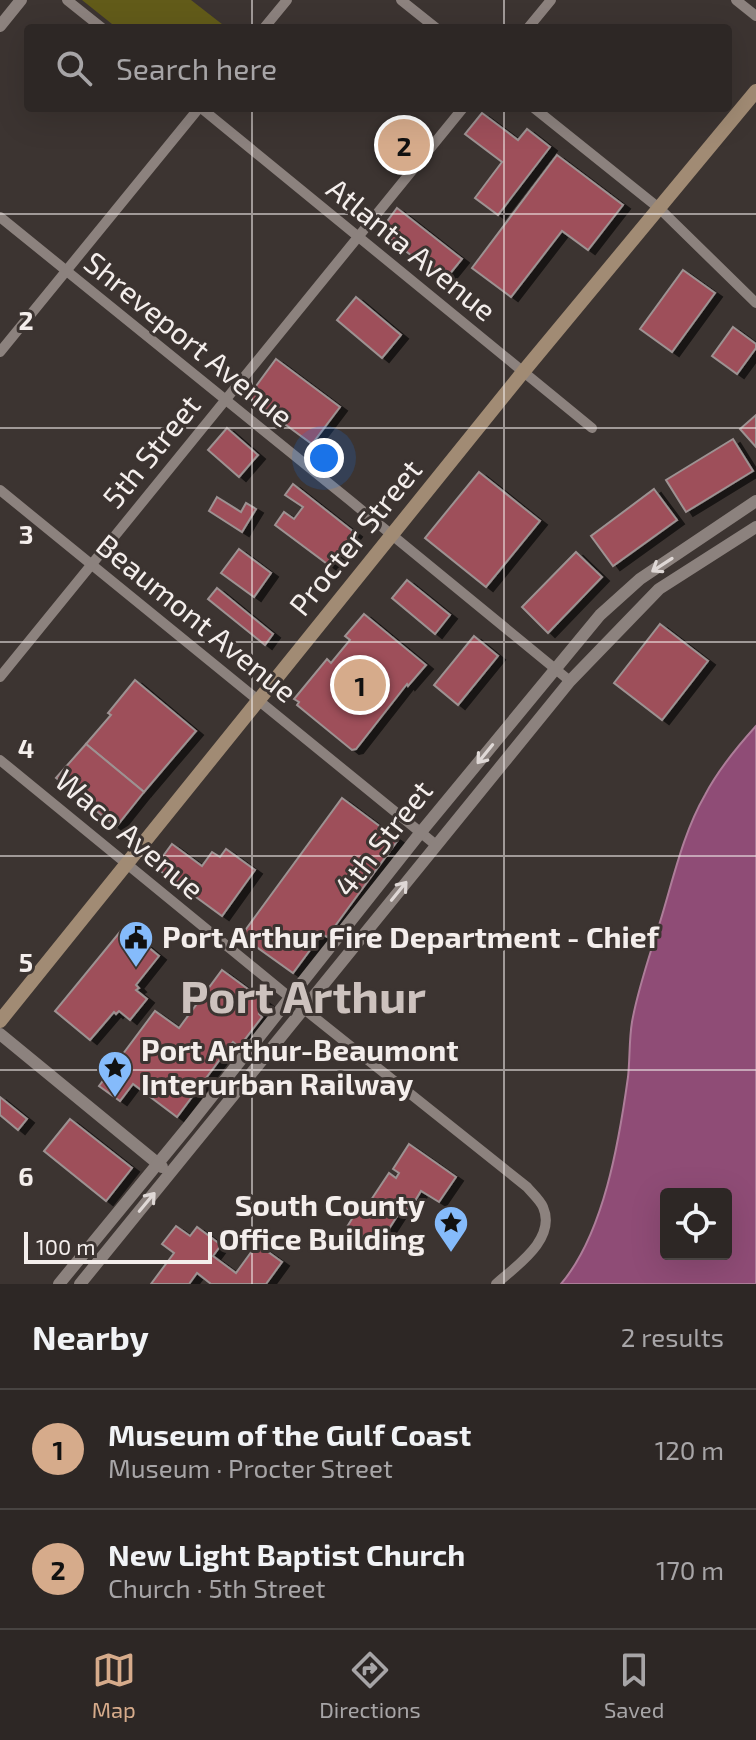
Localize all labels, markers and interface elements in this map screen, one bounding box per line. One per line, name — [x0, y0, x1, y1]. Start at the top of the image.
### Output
search box — [24, 24, 732, 112]
icon: search — [52, 46, 96, 90]
text: Search here — [116, 50, 277, 86]
pin: 2 — [378, 115, 430, 175]
street label: Atlanta Avenue — [321, 169, 504, 328]
street label: Shreveport Avenue — [78, 243, 301, 434]
text: 2 — [18, 304, 34, 335]
street label: 5th Street — [94, 387, 207, 515]
your location — [304, 438, 344, 478]
street label: Procter Street — [281, 452, 428, 622]
text: 3 — [19, 518, 33, 549]
street label: Beaumont Avenue — [90, 526, 305, 709]
one-way arrow — [651, 557, 673, 573]
pin: 1 — [334, 655, 386, 715]
text: 4 — [18, 732, 34, 763]
one-way arrow — [476, 743, 494, 764]
street label: Waco Avenue — [49, 761, 212, 906]
street label: 4th Street — [326, 773, 439, 903]
one-way arrow — [390, 881, 408, 902]
place label: Port Arthur Fire Department - Chief — [162, 918, 660, 954]
public building icon: Port Arthur Fire Department - Chief — [117, 919, 155, 969]
text: 5 — [19, 946, 33, 977]
district label: Port Arthur — [180, 967, 426, 1022]
place label: Port Arthur-Beaumont Interurban Railway — [141, 1031, 459, 1102]
place icon: Port Arthur-Beaumont Interurban Railway — [96, 1049, 134, 1099]
text: 6 — [18, 1160, 34, 1191]
place label: South County Office Building — [219, 1186, 426, 1256]
map controls — [660, 1188, 732, 1260]
button: locate — [660, 1188, 732, 1260]
one-way arrow — [138, 1192, 156, 1213]
place icon: South County Office Building — [432, 1204, 470, 1254]
scale bar — [24, 1228, 212, 1264]
text: 100 m — [36, 1233, 95, 1259]
text: Nearby — [32, 1316, 149, 1357]
text: 2 results — [621, 1321, 724, 1352]
text: Museum of the Gulf Coast — [108, 1416, 471, 1452]
text: 1 — [52, 1434, 64, 1465]
text: 120 m — [655, 1434, 724, 1465]
text: Museum · Procter Street — [108, 1452, 393, 1483]
text: New Light Baptist Church — [108, 1536, 465, 1572]
text: 2 — [50, 1554, 66, 1585]
text: 170 m — [656, 1554, 724, 1585]
text: Church · 5th Street — [108, 1572, 325, 1603]
tab: Map — [92, 1648, 136, 1722]
tab: Directions — [319, 1648, 421, 1722]
tab: Saved — [604, 1648, 664, 1722]

